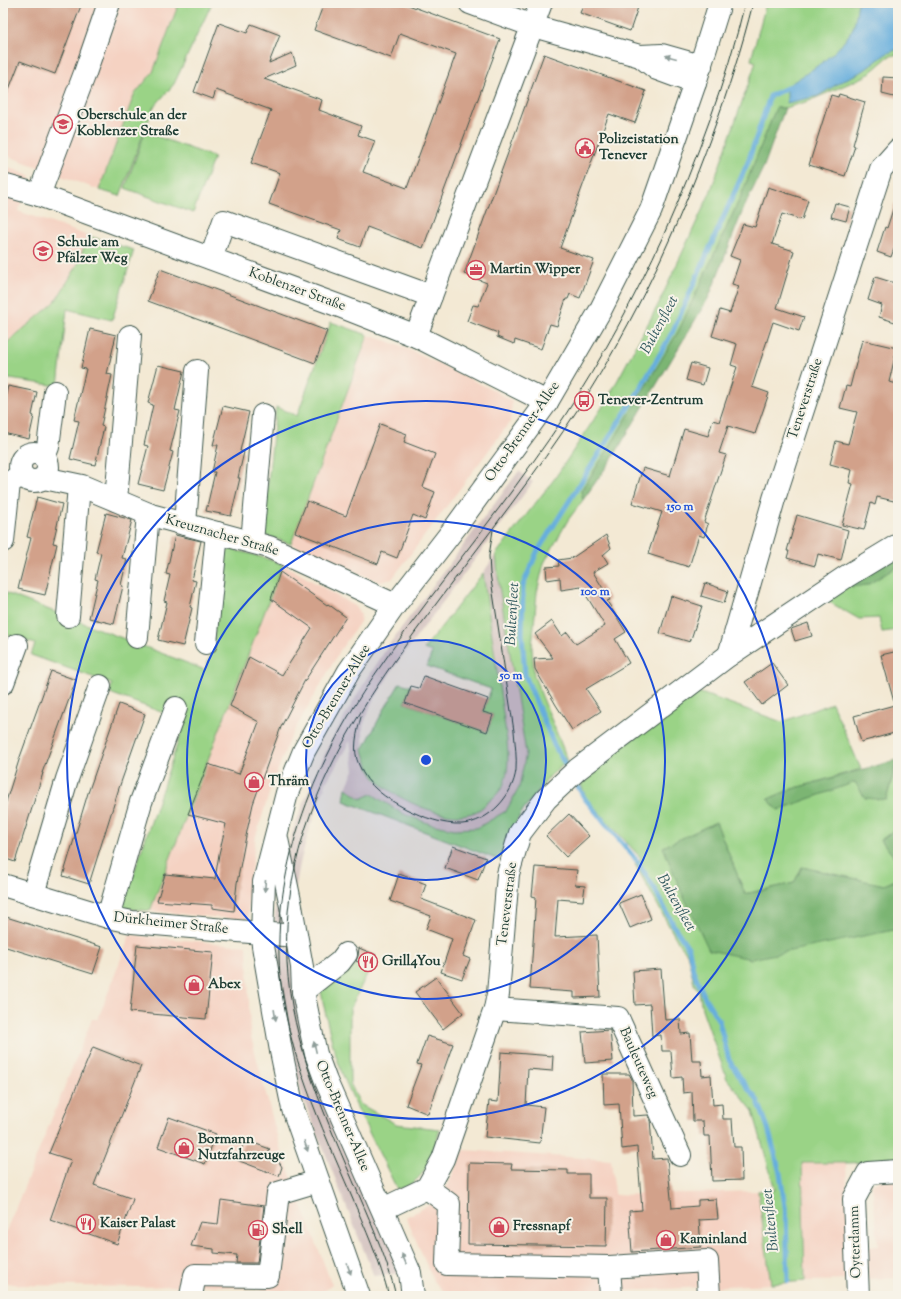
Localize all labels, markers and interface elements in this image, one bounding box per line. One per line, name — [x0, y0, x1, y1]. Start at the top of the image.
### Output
one-way arrow — [665, 54, 677, 60]
place label: Oberschule an der Koblenzer Straße — [77, 106, 188, 142]
school or university icon: Oberschule an der Koblenzer Straße — [52, 113, 74, 135]
place label: Polizeistation Tenever — [599, 130, 680, 166]
public building icon: Polizeistation Tenever — [574, 137, 596, 159]
place label: Schule am Pfälzer Weg — [57, 233, 128, 269]
school or university icon: Schule am Pfälzer Weg — [32, 240, 54, 262]
office icon: Martin Wipper — [465, 259, 487, 281]
place label: Martin Wipper — [490, 260, 581, 280]
street label: Koblenzer Straße — [246, 263, 348, 317]
water label: Bultenfleet — [636, 292, 684, 358]
street label: Teneverstraße — [783, 356, 829, 442]
street label: Otto-Brenner-Allee — [481, 378, 565, 486]
bus stop icon: Tenever-Zentrum — [573, 390, 595, 412]
place label: Tenever-Zentrum — [598, 391, 704, 411]
text: 150 m — [665, 498, 694, 516]
street label: Kreuznacher Straße — [163, 510, 281, 562]
water label: Bultenfleet — [501, 581, 525, 646]
text: 100 m — [579, 583, 610, 601]
street label: Otto-Brenner-Allee — [298, 641, 376, 753]
text: 50 m — [499, 667, 523, 685]
centre of rings — [419, 753, 433, 767]
shop icon: Thräm — [243, 771, 265, 793]
place label: Thräm — [268, 772, 310, 792]
street label: Teneverstraße — [493, 861, 523, 947]
water label: Bultenfleet — [651, 870, 701, 936]
one-way arrow — [261, 880, 268, 892]
street label: Dürkheimer Straße — [113, 908, 229, 940]
restaurant icon: Grill4You — [357, 951, 379, 973]
place label: Grill4You — [382, 952, 442, 972]
shop icon: Abex — [183, 974, 205, 996]
place label: Abex — [208, 975, 241, 995]
one-way arrow — [272, 1009, 278, 1021]
street label: Bauleuteweg — [613, 1024, 663, 1102]
one-way arrow — [311, 1040, 317, 1053]
street label: Otto-Brenner-Allee — [310, 1057, 374, 1175]
place label: Bormann Nutzfahrzeuge — [198, 1130, 285, 1166]
shop icon: Bormann Nutzfahrzeuge — [173, 1137, 195, 1159]
one-way arrow — [303, 1140, 309, 1152]
water label: Bultenfleet — [757, 1187, 785, 1253]
street label: Oyterdamm — [845, 1205, 867, 1279]
restaurant icon: Kaiser Palast — [75, 1213, 97, 1235]
place label: Kaiser Palast — [100, 1214, 176, 1234]
shop icon: Fressnapf — [488, 1216, 510, 1238]
place label: Fressnapf — [513, 1217, 572, 1237]
fuel station icon: Shell — [247, 1219, 269, 1241]
place label: Shell — [272, 1220, 303, 1240]
shop icon: Kaminland — [655, 1229, 677, 1251]
place label: Kaminland — [680, 1230, 747, 1250]
one-way arrow — [400, 1252, 406, 1264]
one-way arrow — [346, 1263, 352, 1275]

